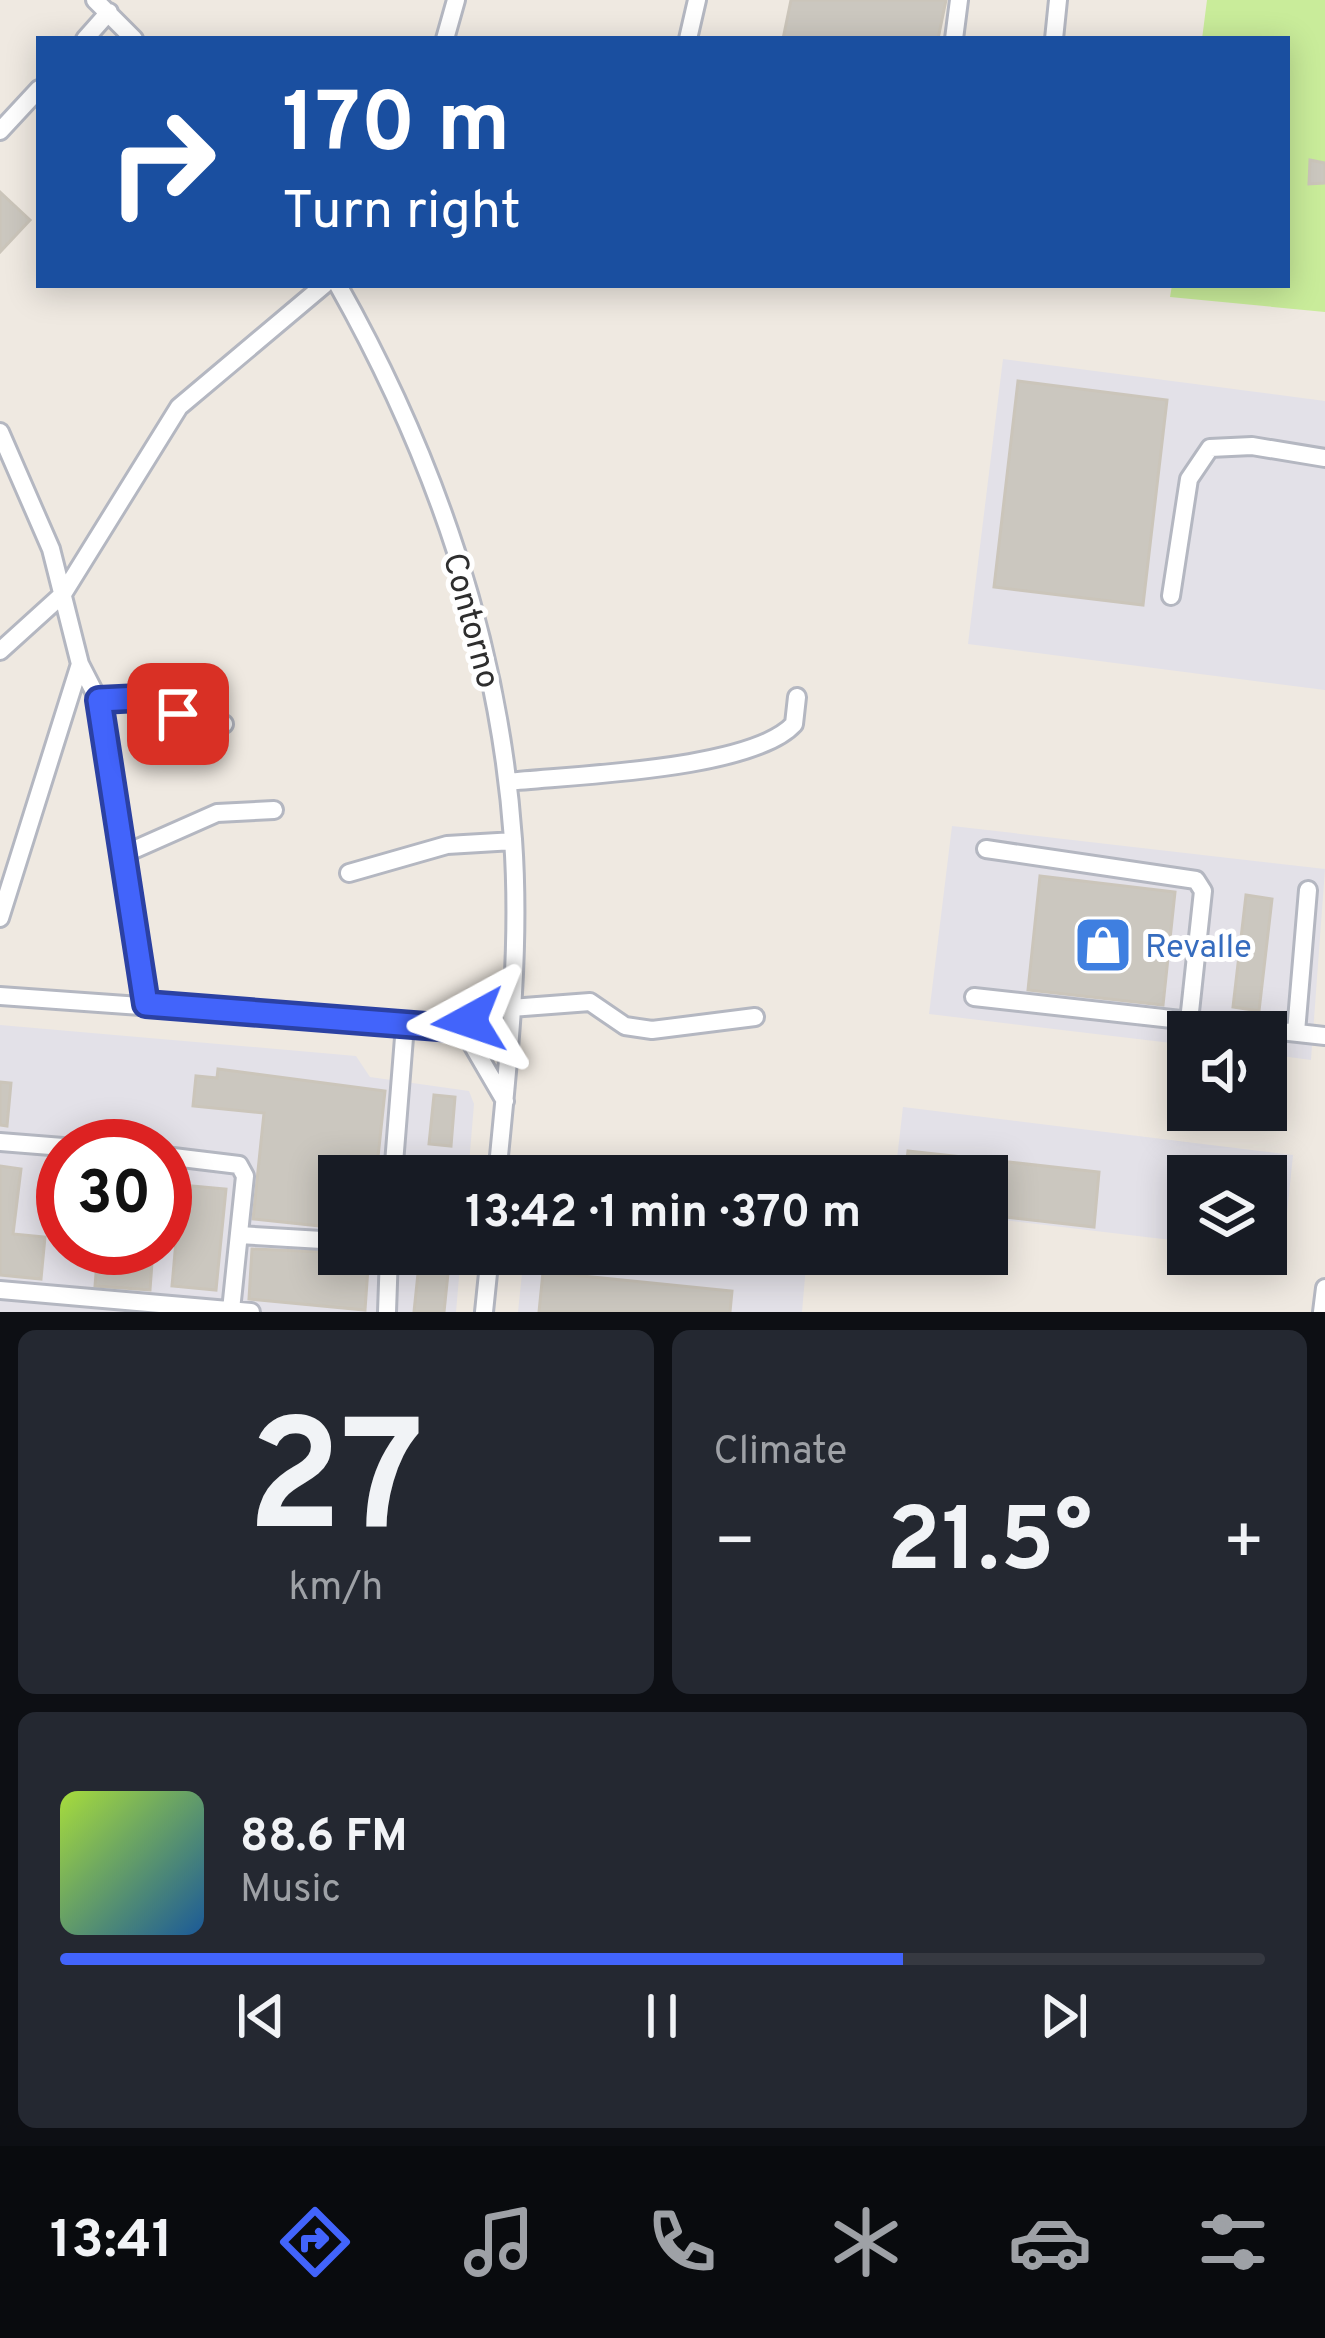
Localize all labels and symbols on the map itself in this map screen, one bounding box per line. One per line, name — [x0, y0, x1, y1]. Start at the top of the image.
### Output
street label: Contorno — [431, 549, 507, 693]
pin — [127, 663, 229, 765]
shop icon: Revalle — [1072, 914, 1134, 976]
place label: Revalle — [1145, 928, 1252, 970]
position arrow — [406, 958, 532, 1084]
speed limit sign: 30 — [36, 1119, 192, 1275]

